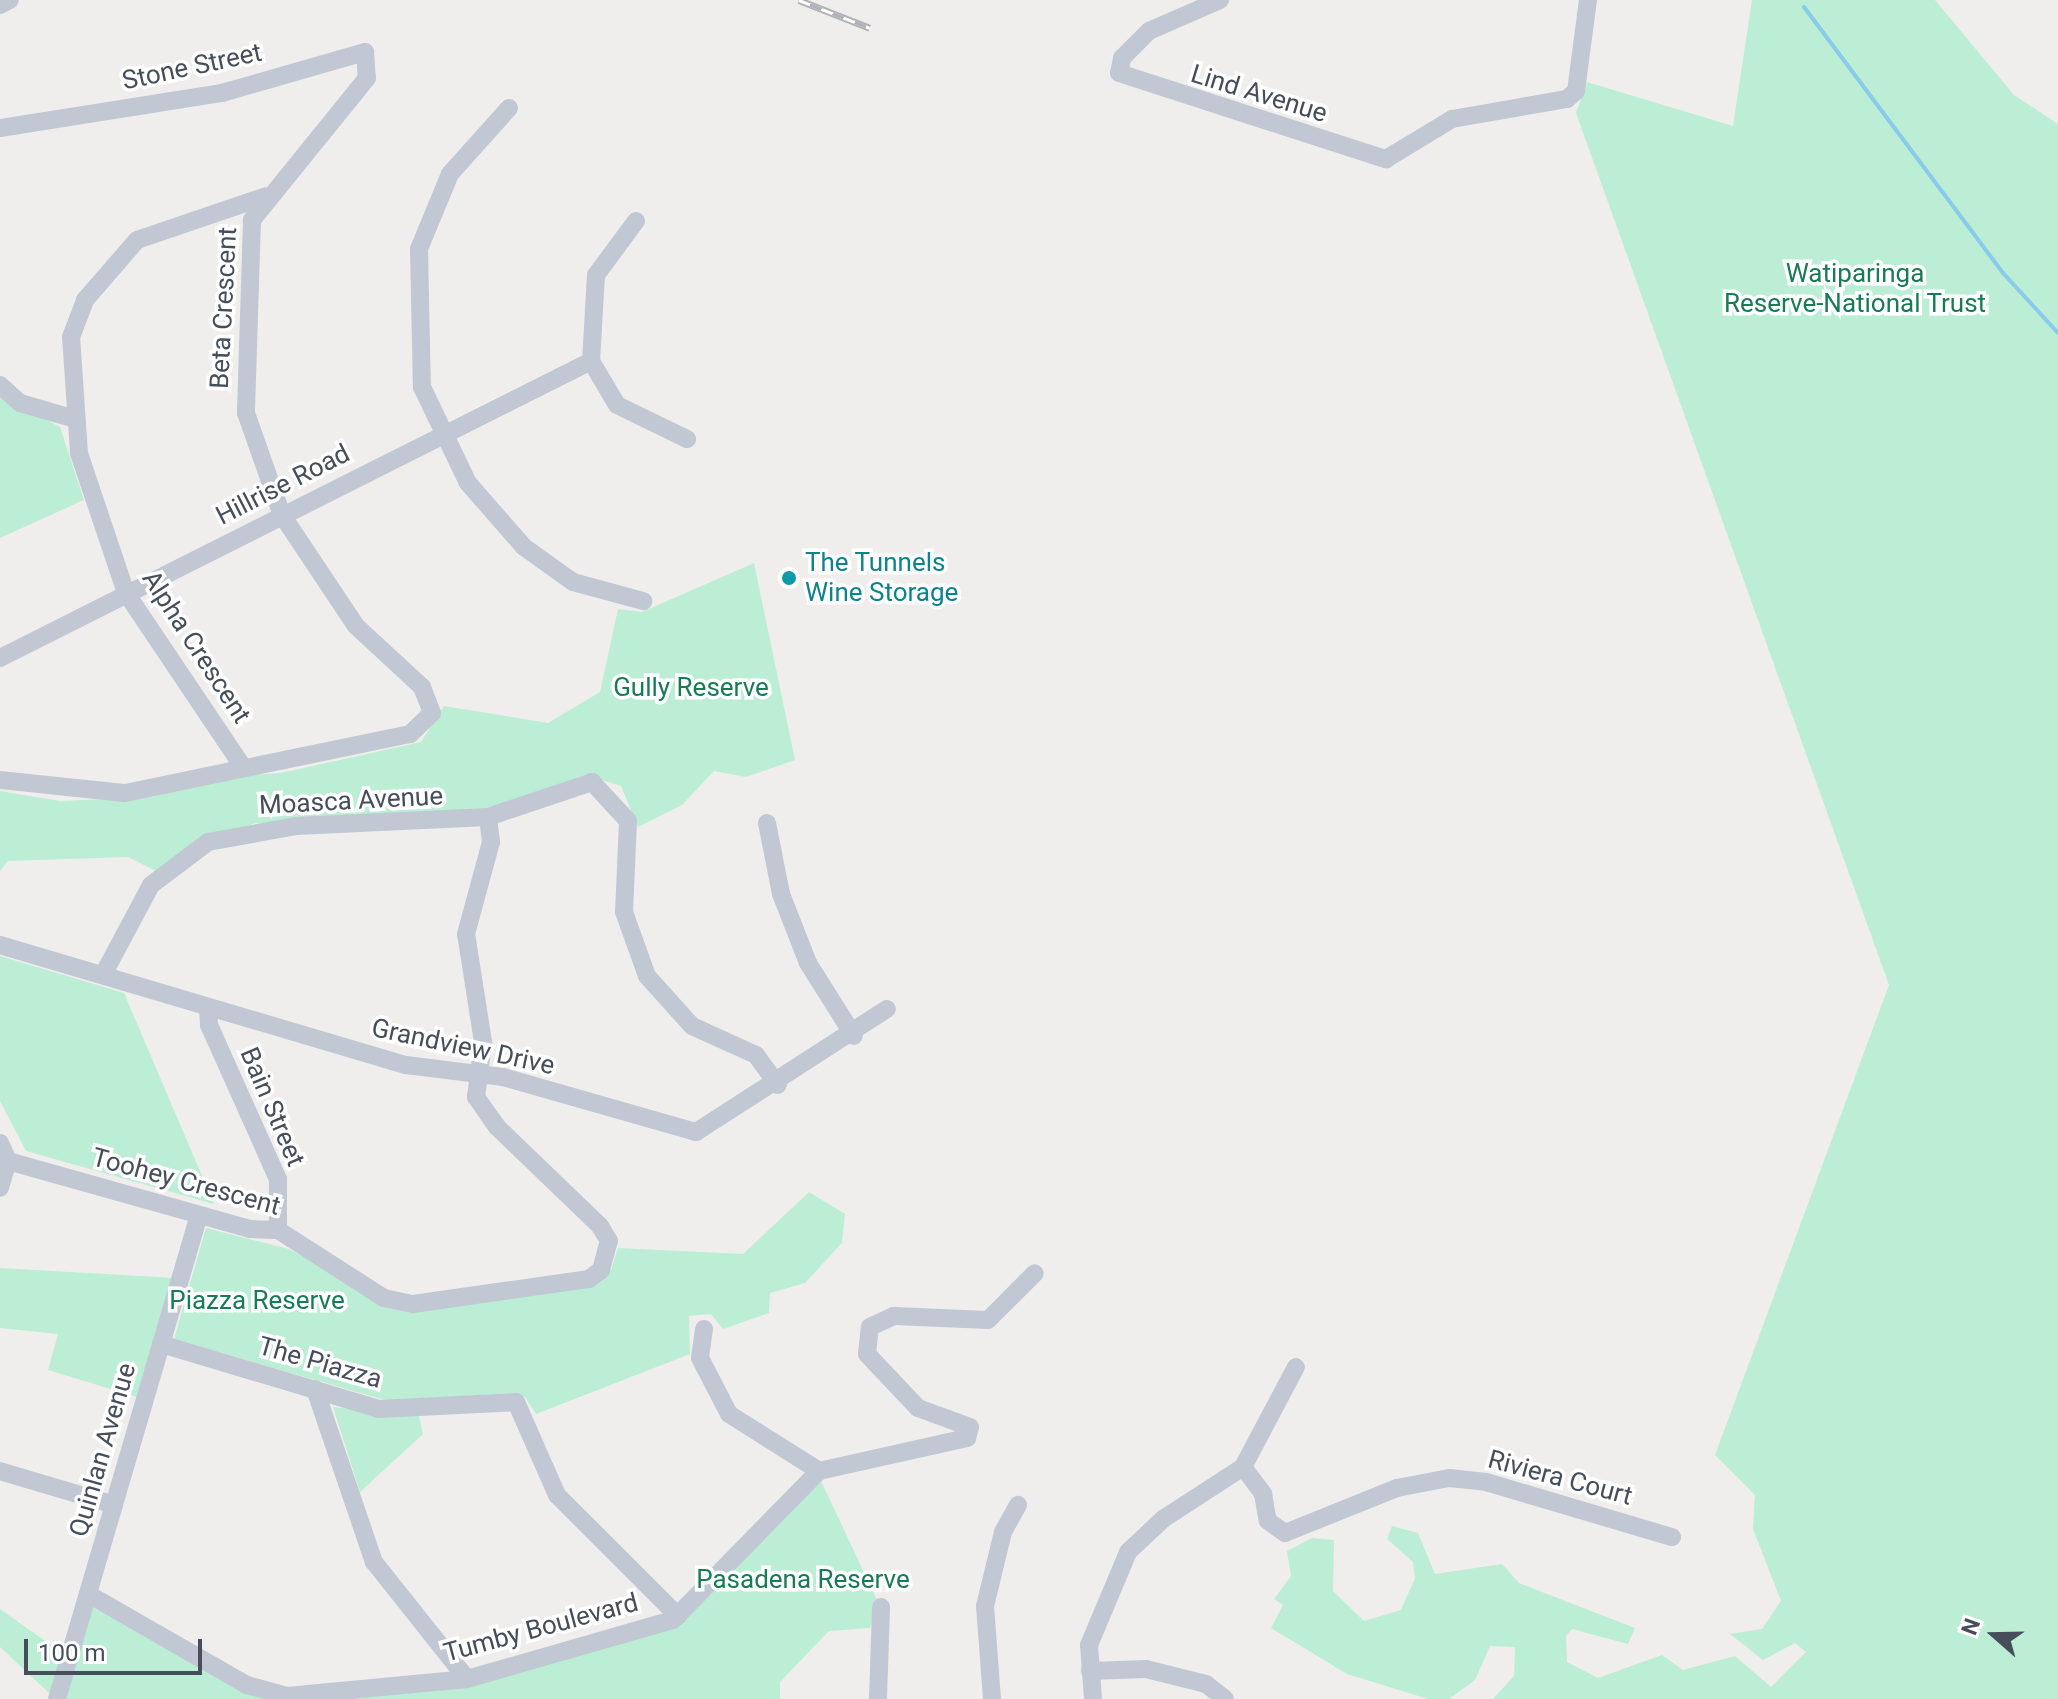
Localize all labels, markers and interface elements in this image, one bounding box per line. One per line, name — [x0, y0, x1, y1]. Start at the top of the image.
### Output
street label: Stone Street — [119, 37, 265, 97]
street label: Lind Avenue — [1187, 58, 1331, 130]
street label: Beta Crescent — [204, 226, 244, 390]
park label: Watiparinga Reserve-National Trust — [1724, 258, 1986, 320]
street label: Hillrise Road — [211, 438, 355, 532]
place label: The Tunnels Wine Storage — [805, 547, 958, 608]
street label: Alpha Crescent — [135, 565, 257, 729]
marker: The Tunnels Wine Storage — [780, 569, 798, 587]
park label: Gully Reserve — [613, 672, 769, 704]
street label: Moasca Avenue — [258, 781, 444, 821]
street label: Grandview Drive — [369, 1012, 557, 1082]
street label: Bain Street — [233, 1043, 311, 1171]
street label: Toohey Crescent — [88, 1142, 284, 1222]
park label: Piazza Reserve — [169, 1285, 345, 1317]
street label: The Piazza — [255, 1331, 385, 1395]
street label: Quinlan Avenue — [63, 1360, 143, 1540]
street label: Riviera Court — [1484, 1444, 1636, 1512]
park label: Pasadena Reserve — [696, 1564, 910, 1596]
street label: Tumby Boulevard — [440, 1587, 642, 1669]
north arrow — [1954, 1595, 2034, 1675]
text: N — [1957, 1615, 1985, 1638]
scale bar — [28, 1623, 206, 1673]
text: 100 m — [38, 1639, 105, 1667]

